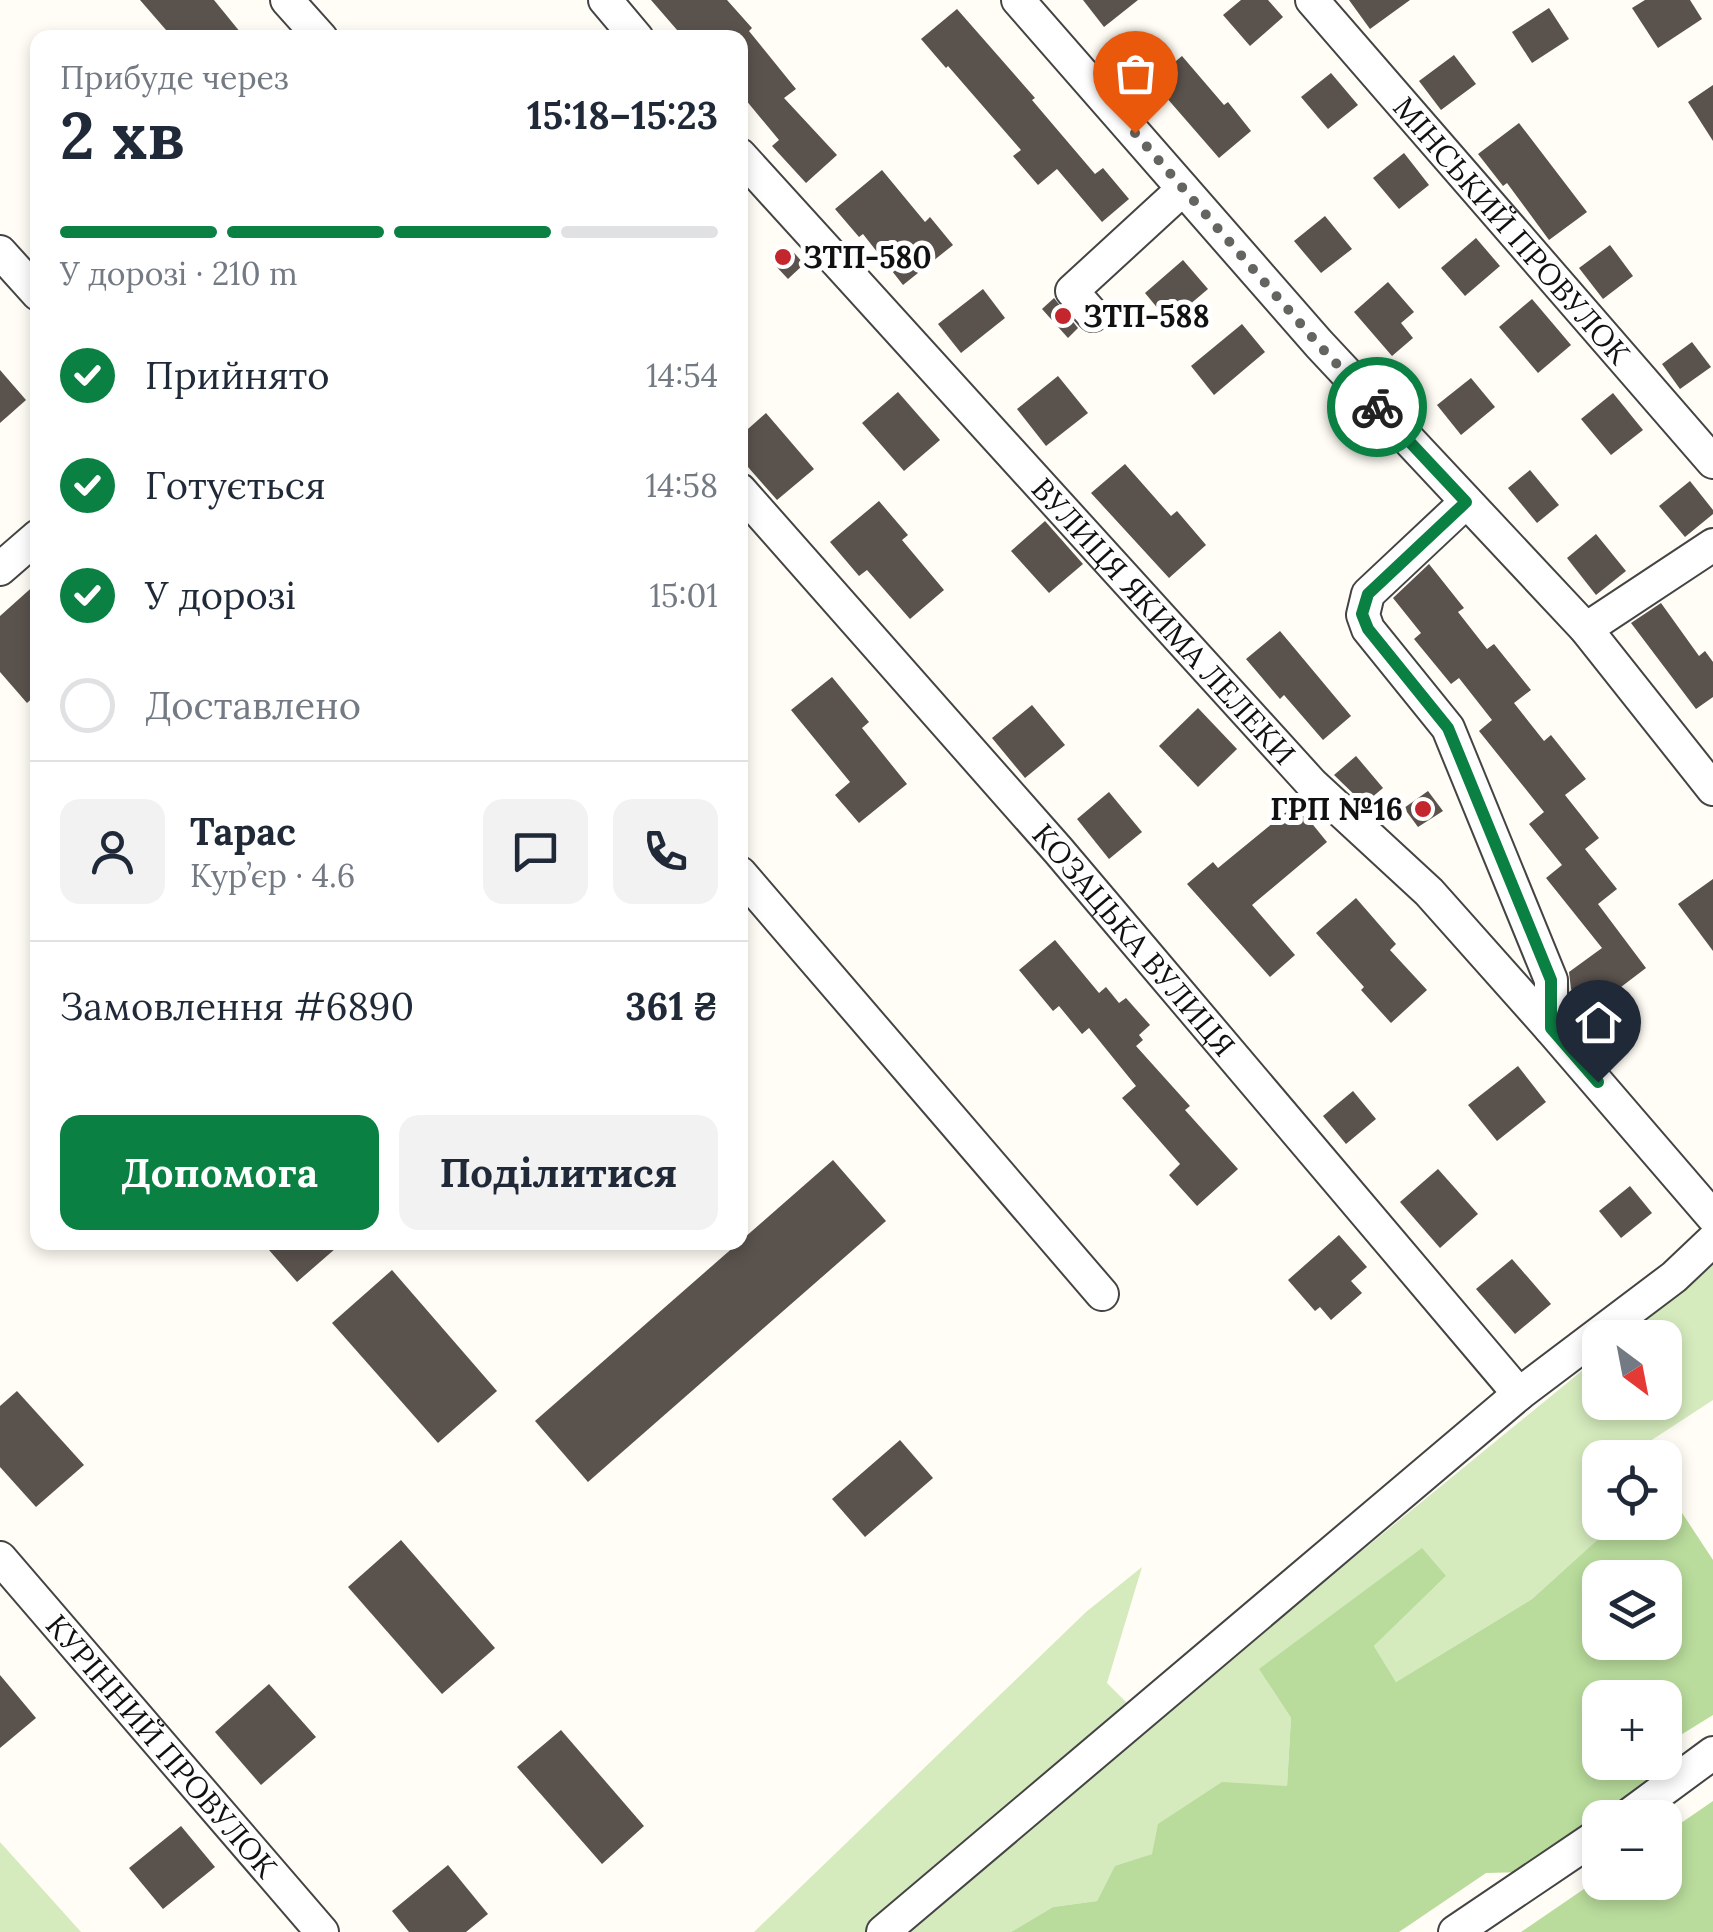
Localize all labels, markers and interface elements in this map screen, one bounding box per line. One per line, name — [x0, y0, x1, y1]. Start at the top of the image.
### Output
pin — [1093, 31, 1178, 134]
icon: bag — [1108, 46, 1163, 101]
text: Прибуде через — [60, 57, 289, 98]
street label: МІНСЬКИЙ ПРОВУЛОК — [1385, 89, 1639, 372]
text: 15:18–15:23 — [527, 91, 718, 139]
text: 2 хв — [60, 94, 185, 177]
place label: ЗТП-580 — [803, 238, 932, 276]
marker: ЗТП-580 — [772, 246, 794, 268]
text: У дорозі · 210 m — [60, 253, 298, 294]
place label: ЗТП-588 — [1083, 297, 1210, 335]
marker: ЗТП-588 — [1052, 305, 1074, 327]
icon: check — [60, 348, 115, 403]
text: Прийнято — [145, 351, 330, 399]
text: 14:54 — [646, 355, 718, 396]
courier — [1327, 357, 1427, 457]
icon: bike — [1350, 380, 1405, 435]
icon: check — [60, 458, 115, 513]
text: Готується — [145, 461, 326, 509]
text: 14:58 — [646, 465, 718, 506]
street label: ВУЛИЦЯ ЯКИМА ЛЕЛЕКИ — [1024, 470, 1304, 772]
icon: check — [60, 568, 115, 623]
text: У дорозі — [145, 571, 296, 619]
text: 15:01 — [649, 575, 718, 616]
text: Доставлено — [145, 681, 361, 729]
place label: ГРП №16 — [1270, 790, 1403, 828]
marker: ГРП №16 — [1412, 798, 1434, 820]
button: person — [60, 799, 165, 904]
button: chat — [483, 799, 588, 904]
button: phone — [613, 799, 718, 904]
text: Тарас — [190, 807, 296, 855]
street label: КОЗАЦЬКА ВУЛИЦЯ — [1025, 816, 1243, 1064]
text: Кур’єр · 4.6 — [190, 855, 355, 896]
pin — [1556, 980, 1641, 1083]
text: Замовлення #6890 — [60, 982, 414, 1030]
text: 361 ₴ — [625, 982, 718, 1030]
icon: home — [1571, 995, 1626, 1050]
button: Допомога — [60, 1115, 379, 1230]
button: Поділитися — [399, 1115, 718, 1230]
north arrow — [1582, 1320, 1682, 1420]
map controls — [1582, 1320, 1682, 1900]
button: locate — [1582, 1440, 1682, 1540]
button: layers — [1582, 1560, 1682, 1660]
street label: КУРІННИЙ ПРОВУЛОК — [38, 1606, 286, 1886]
button: + — [1582, 1680, 1682, 1780]
button: − — [1582, 1800, 1682, 1900]

